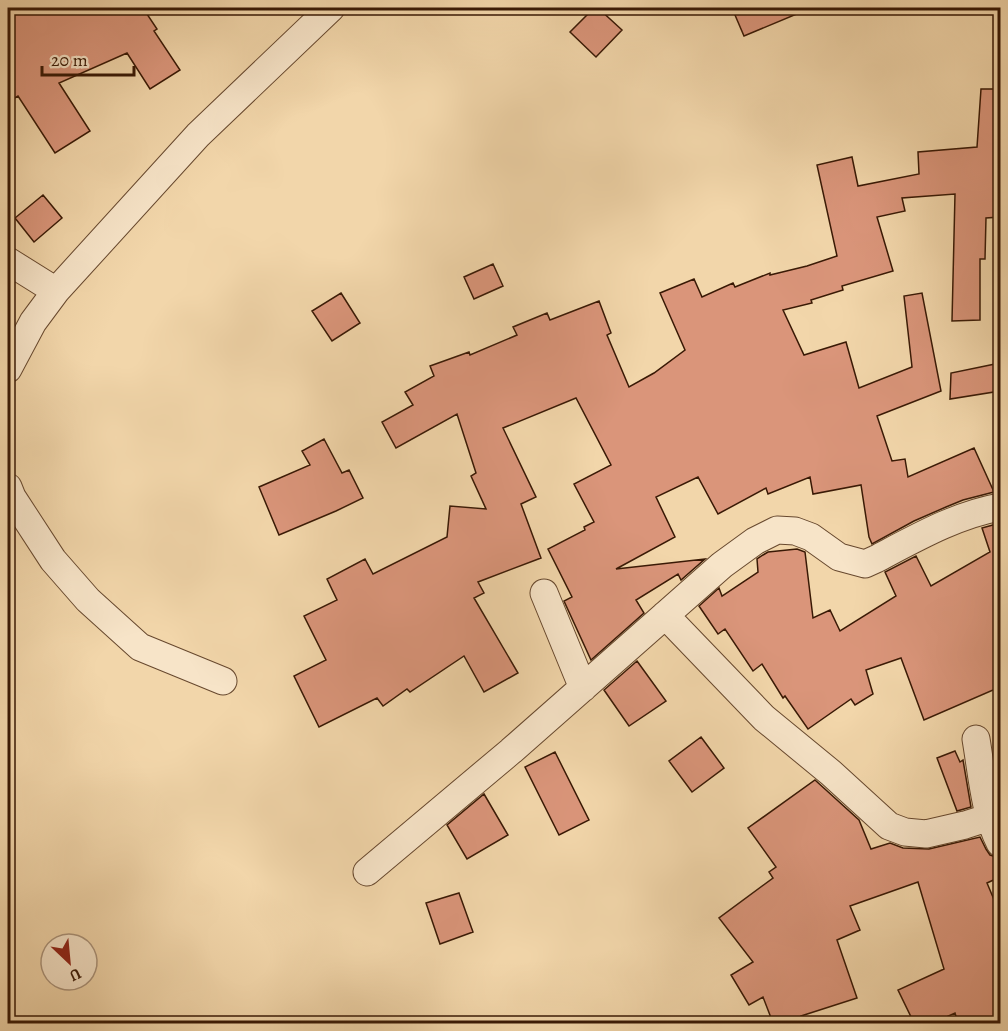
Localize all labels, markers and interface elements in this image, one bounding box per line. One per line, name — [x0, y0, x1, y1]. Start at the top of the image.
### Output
scale bar — [42, 39, 134, 77]
text: 20 m — [51, 48, 88, 72]
north arrow — [39, 932, 99, 992]
text: U — [65, 962, 85, 987]

